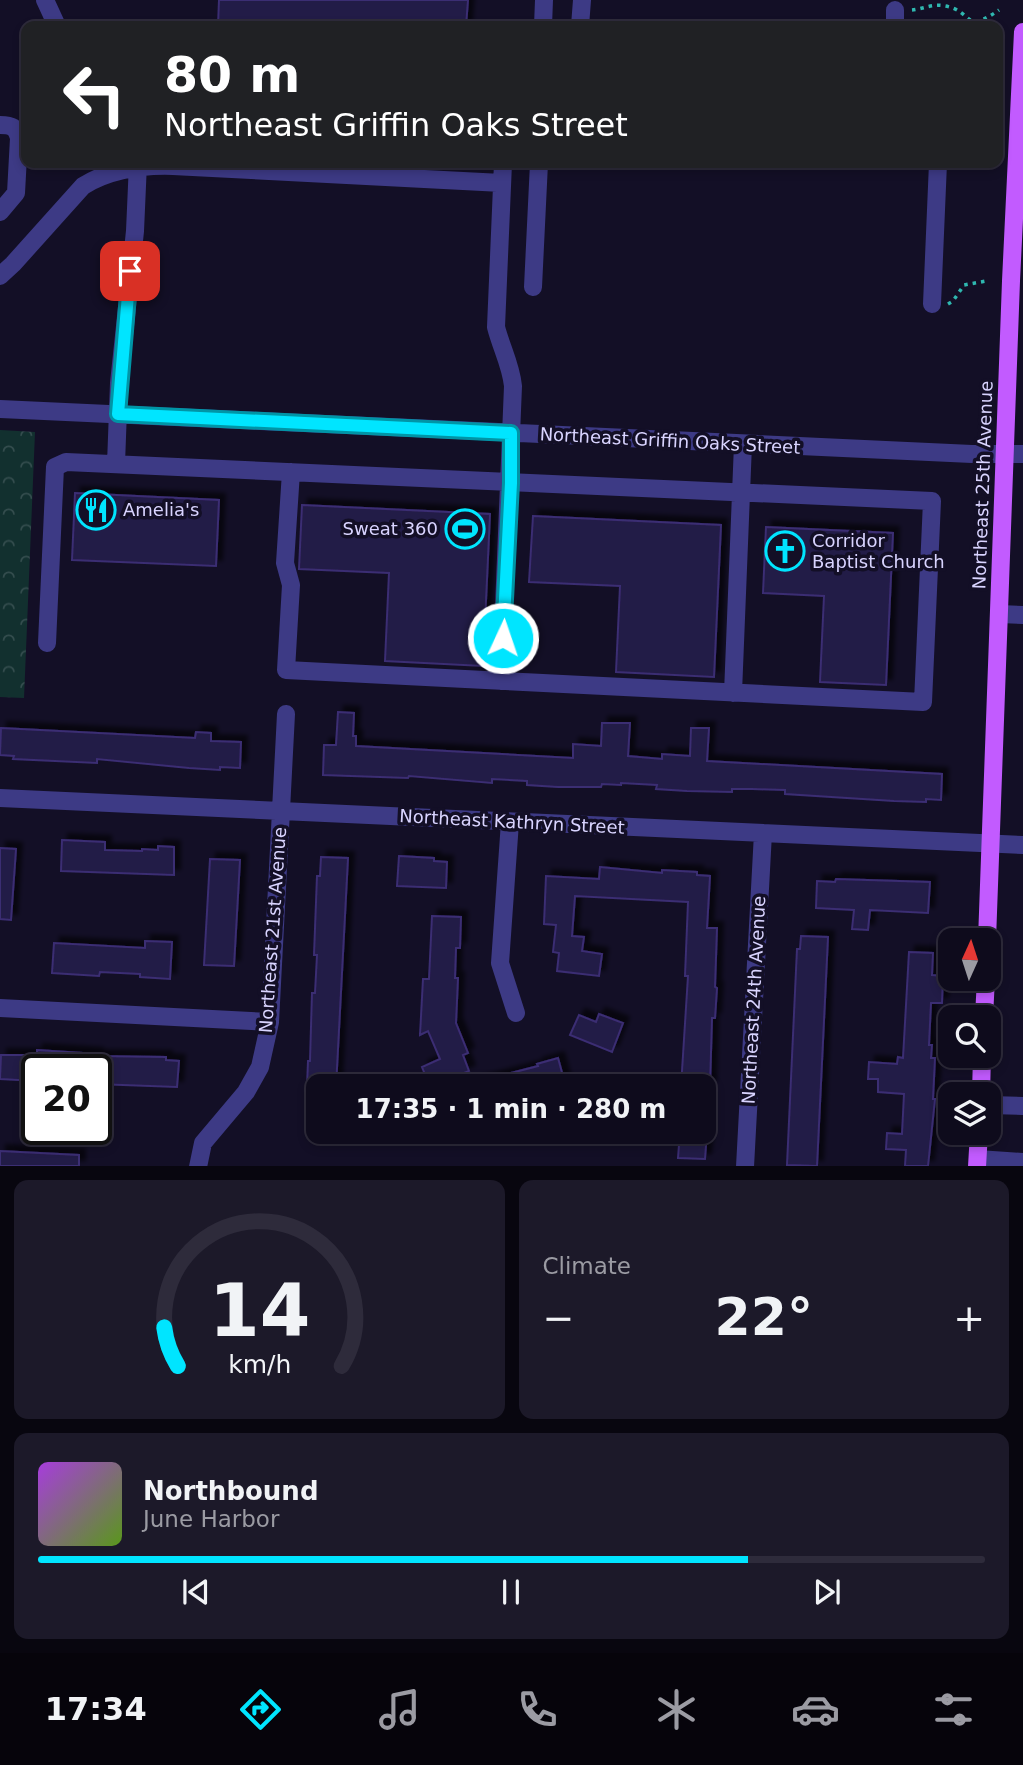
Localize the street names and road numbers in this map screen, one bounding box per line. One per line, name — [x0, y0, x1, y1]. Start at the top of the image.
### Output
street label: Northeast 25th Avenue — [968, 380, 997, 590]
street label: Northeast Griffin Oaks Street — [539, 423, 801, 458]
street label: Northeast Kathryn Street — [399, 805, 625, 838]
street label: Northeast 21st Avenue — [255, 826, 290, 1034]
street label: Northeast 24th Avenue — [738, 895, 769, 1105]

